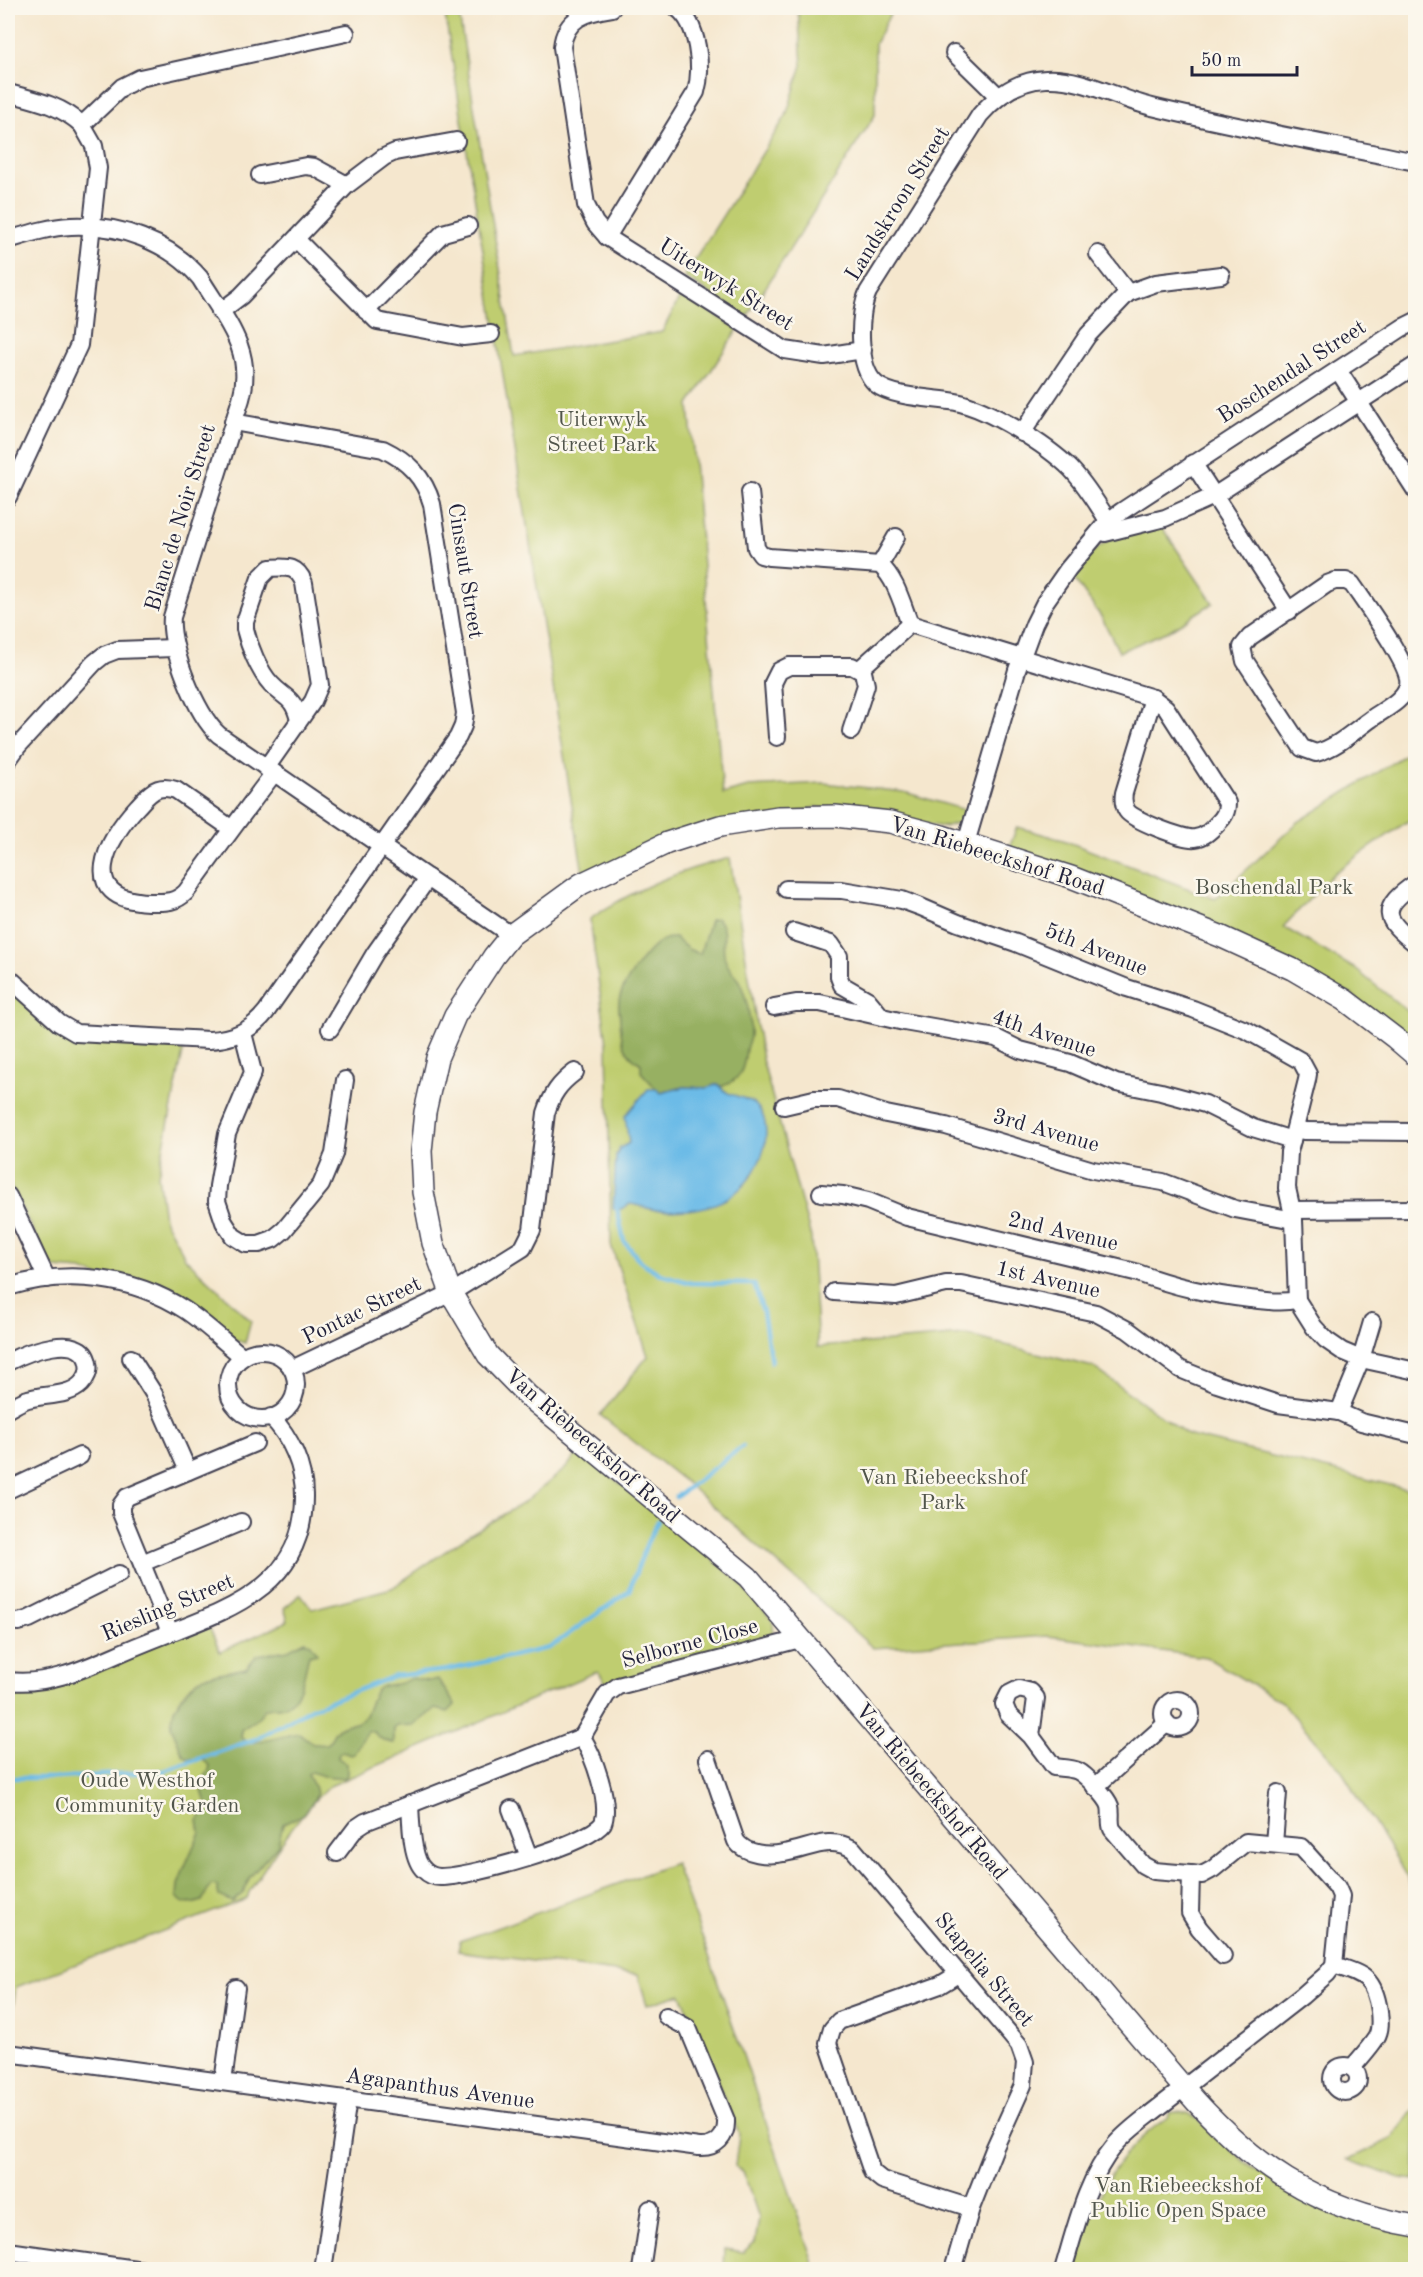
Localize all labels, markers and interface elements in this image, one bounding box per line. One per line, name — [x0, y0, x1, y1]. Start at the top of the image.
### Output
scale bar — [1192, 39, 1297, 77]
text: 50 m — [1201, 52, 1241, 70]
street label: Landskroon Street — [842, 123, 954, 285]
street label: Uiterwyk Street — [655, 235, 797, 335]
street label: Boschendal Street — [1214, 316, 1370, 428]
park label: Uiterwyk Street Park — [547, 409, 657, 456]
street label: Blanc de Noir Street — [142, 422, 220, 614]
street label: Cinsaut Street — [443, 502, 487, 640]
street label: Van Riebeeckshof Road — [887, 814, 1107, 900]
park label: Boschendal Park — [1195, 877, 1353, 899]
street label: 5th Avenue — [1042, 919, 1150, 981]
street label: 4th Avenue — [989, 1006, 1099, 1062]
street label: 3rd Avenue — [990, 1105, 1102, 1157]
street label: 2nd Avenue — [1006, 1209, 1120, 1255]
street label: 1st Avenue — [994, 1257, 1102, 1303]
street label: Pontac Street — [299, 1273, 425, 1349]
street label: Van Riebeeckshof Road — [500, 1364, 684, 1528]
park label: Van Riebeeckshof Park — [859, 1467, 1028, 1514]
street label: Riesling Street — [99, 1570, 237, 1646]
street label: Selborne Close — [619, 1615, 761, 1673]
street label: Van Riebeeckshof Road — [851, 1699, 1011, 1885]
park label: Oude Westhof Community Garden — [55, 1770, 240, 1817]
street label: Stapelia Street — [930, 1909, 1038, 2031]
street label: Agapanthus Avenue — [344, 2065, 536, 2113]
park label: Van Riebeeckshof Public Open Space — [1090, 2175, 1266, 2222]

